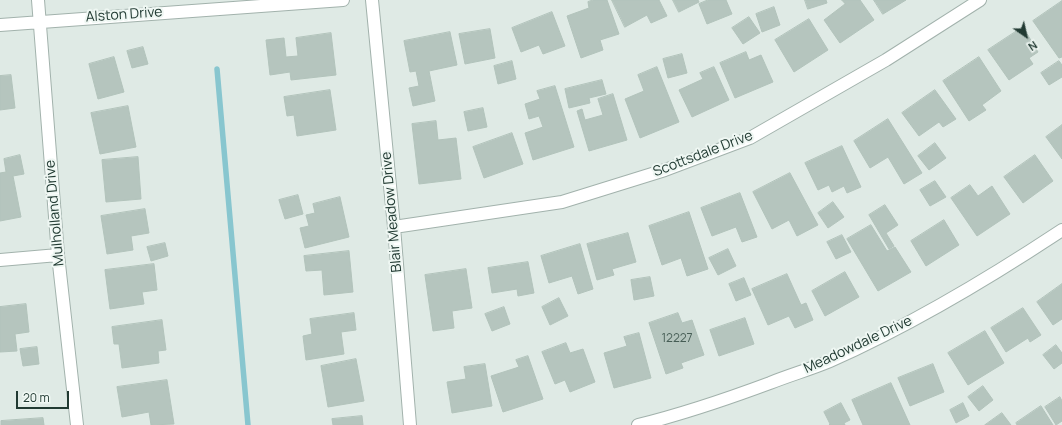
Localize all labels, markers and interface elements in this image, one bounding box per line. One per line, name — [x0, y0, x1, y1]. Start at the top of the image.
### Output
street label: Alston Drive — [85, 4, 163, 26]
north arrow — [1006, 16, 1046, 56]
text: N — [1026, 38, 1040, 55]
street label: Scottsdale Drive — [651, 127, 755, 181]
street label: Blair Meadow Drive — [378, 151, 406, 273]
street label: Mulholland Drive — [42, 159, 68, 267]
street label: Meadowdale Drive — [801, 313, 915, 377]
house number: 12227 — [661, 332, 693, 346]
scale bar — [18, 383, 71, 409]
text: 20 m — [23, 389, 50, 406]

